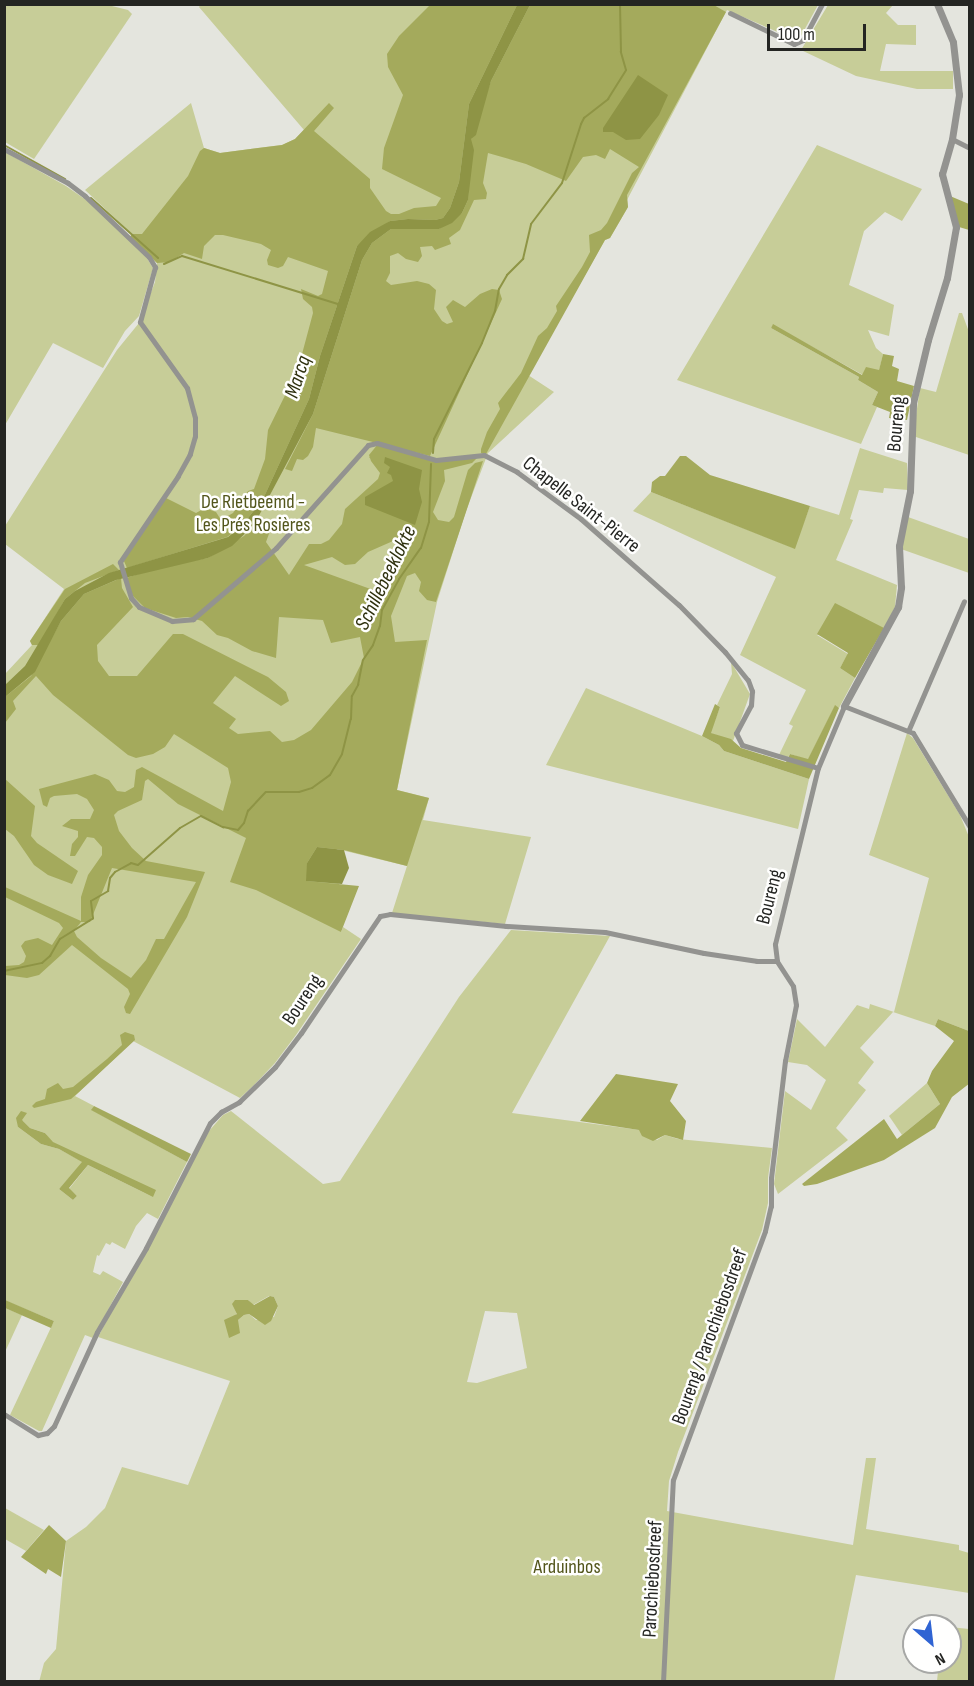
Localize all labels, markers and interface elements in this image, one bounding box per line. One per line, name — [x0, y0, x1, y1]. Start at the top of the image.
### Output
scale bar — [770, 12, 869, 50]
text: 100 m — [778, 24, 815, 45]
water label: Marcq — [279, 353, 317, 401]
street label: Boureng — [883, 395, 911, 453]
street label: Chapelle Saint-Pierre — [517, 452, 645, 558]
park label: De Rietbeemd - Les Prés Rosières — [196, 491, 310, 538]
water label: Schillebeeklokte — [350, 522, 422, 634]
street label: Boureng — [752, 867, 788, 927]
street label: Boureng — [278, 970, 328, 1030]
street label: Boureng / Parochiebosdreef — [667, 1246, 753, 1428]
street label: Parochiebosdreef — [638, 1520, 668, 1638]
park label: Arduinbos — [533, 1555, 601, 1579]
north arrow — [902, 1614, 962, 1674]
text: N — [932, 1648, 948, 1669]

